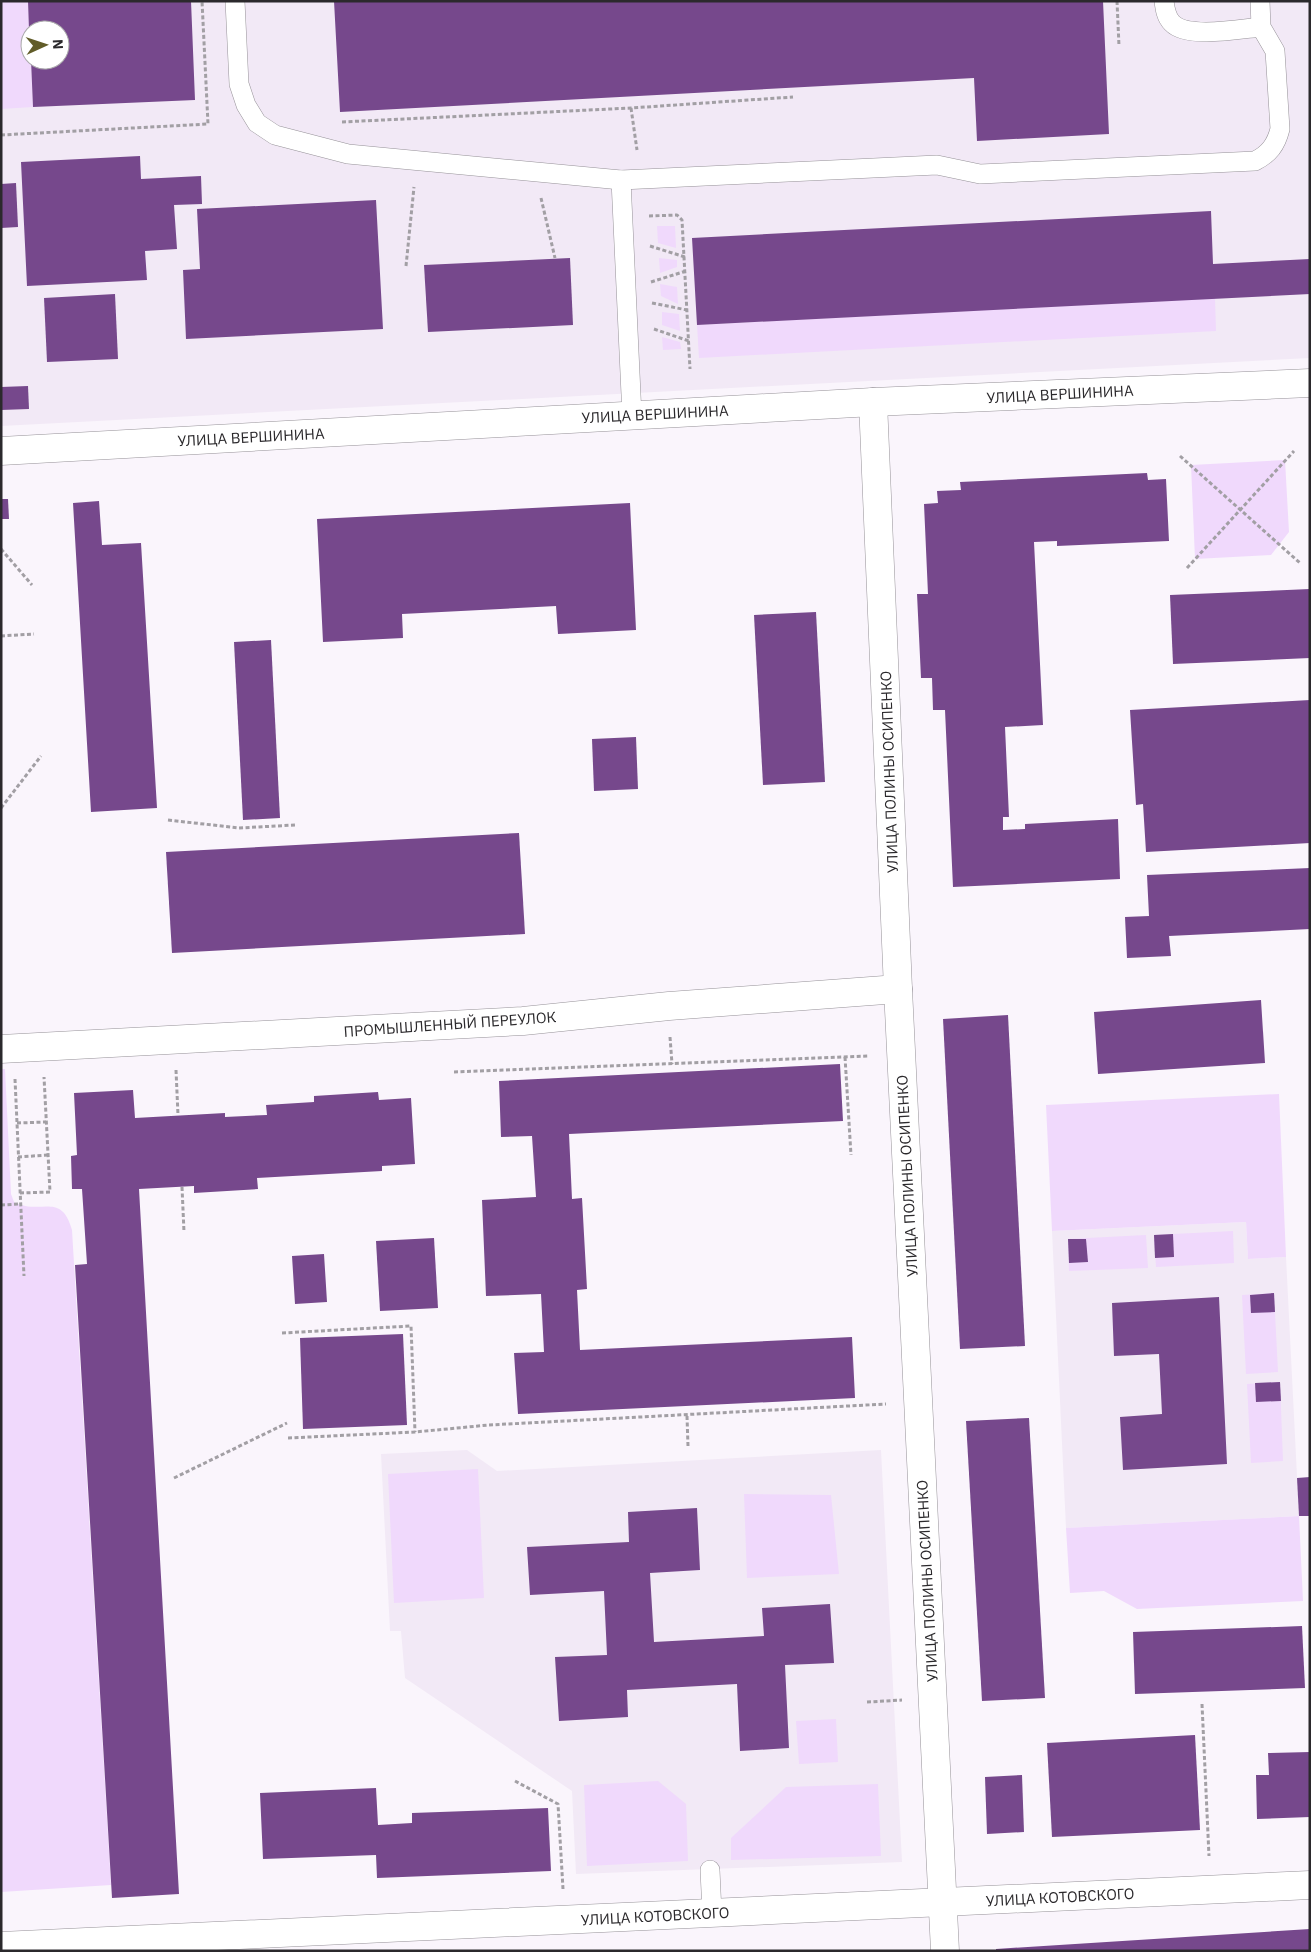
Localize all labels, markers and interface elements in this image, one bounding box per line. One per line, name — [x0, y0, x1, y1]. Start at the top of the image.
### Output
north arrow — [20, 20, 70, 70]
text: N — [49, 39, 67, 50]
street label: УЛИЦА ВЕРШИНИНА — [986, 381, 1134, 407]
street label: УЛИЦА ВЕРШИНИНА — [581, 401, 729, 427]
street label: УЛИЦА ВЕРШИНИНА — [177, 424, 325, 450]
street label: УЛИЦА ПОЛИНЫ ОСИПЕНКО — [876, 671, 902, 873]
street label: ПРОМЫШЛЕННЫЙ ПЕРЕУЛОК — [343, 1007, 557, 1041]
street label: УЛИЦА ПОЛИНЫ ОСИПЕНКО — [892, 1074, 922, 1278]
street label: УЛИЦА ПОЛИНЫ ОСИПЕНКО — [912, 1479, 942, 1683]
street label: УЛИЦА КОТОВСКОГО — [985, 1884, 1135, 1910]
street label: УЛИЦА КОТОВСКОГО — [580, 1903, 730, 1929]

